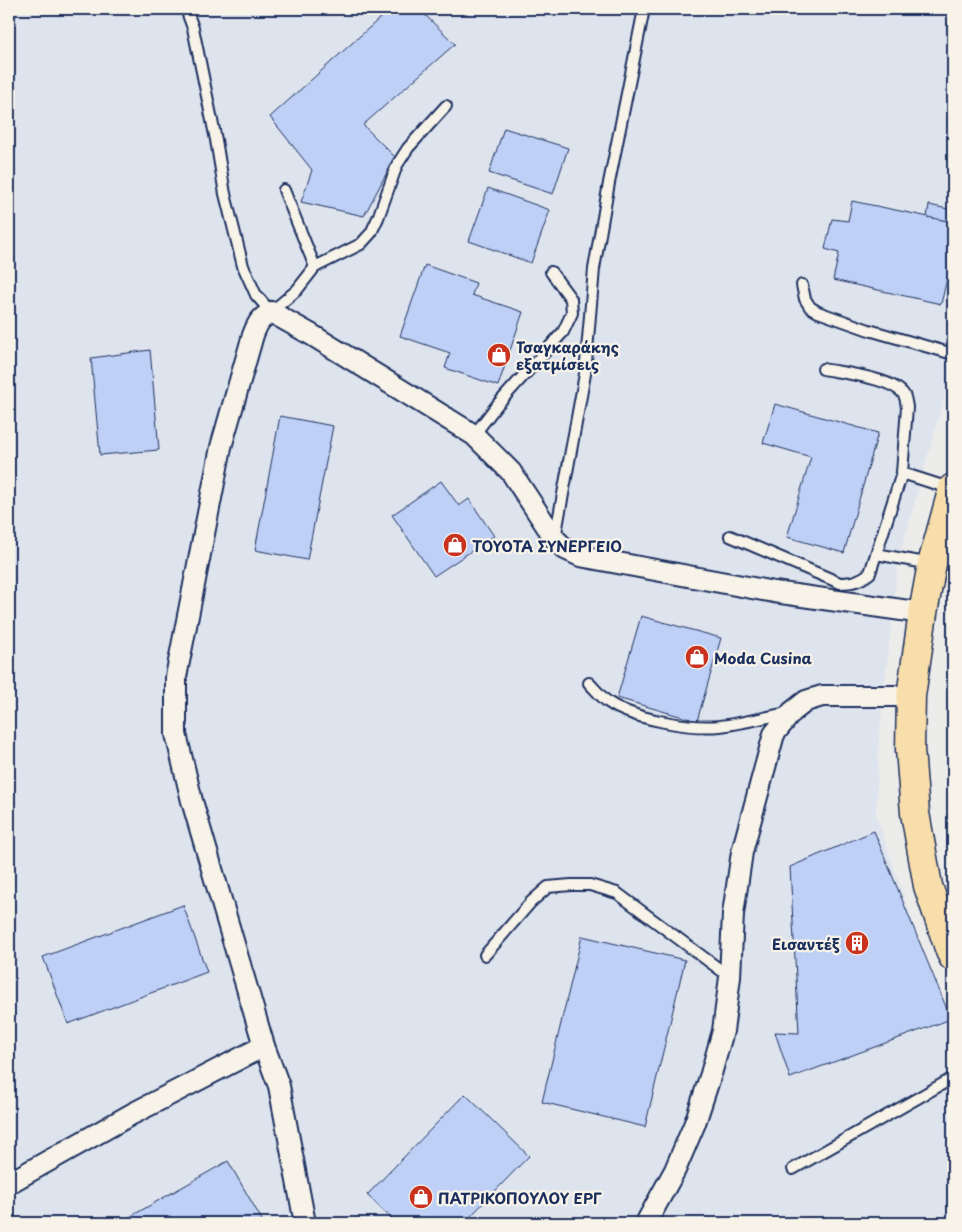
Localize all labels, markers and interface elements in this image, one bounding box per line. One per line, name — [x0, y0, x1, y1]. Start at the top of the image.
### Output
place label: Τσαγκαράκης εξατμίσεις — [516, 335, 619, 375]
shop icon: Τσαγκαράκης εξατμίσεις — [486, 342, 512, 368]
shop icon: ΤΟΥΟΤΑ ΣΥΝΕΡΓΕΙΟ — [442, 532, 468, 558]
place label: ΤΟΥΟΤΑ ΣΥΝΕΡΓΕΙΟ — [472, 534, 622, 557]
shop icon: Moda Cusina — [684, 644, 710, 670]
place label: Moda Cusina — [714, 646, 813, 669]
building icon: Εισαντέξ — [844, 930, 870, 956]
place label: Εισαντέξ — [772, 932, 840, 955]
shop icon: ΠΑΤΡΙΚΟΠΟΥΛΟΥ ΕΡΓ — [408, 1184, 434, 1210]
place label: ΠΑΤΡΙΚΟΠΟΥΛΟΥ ΕΡΓ — [438, 1186, 602, 1209]

